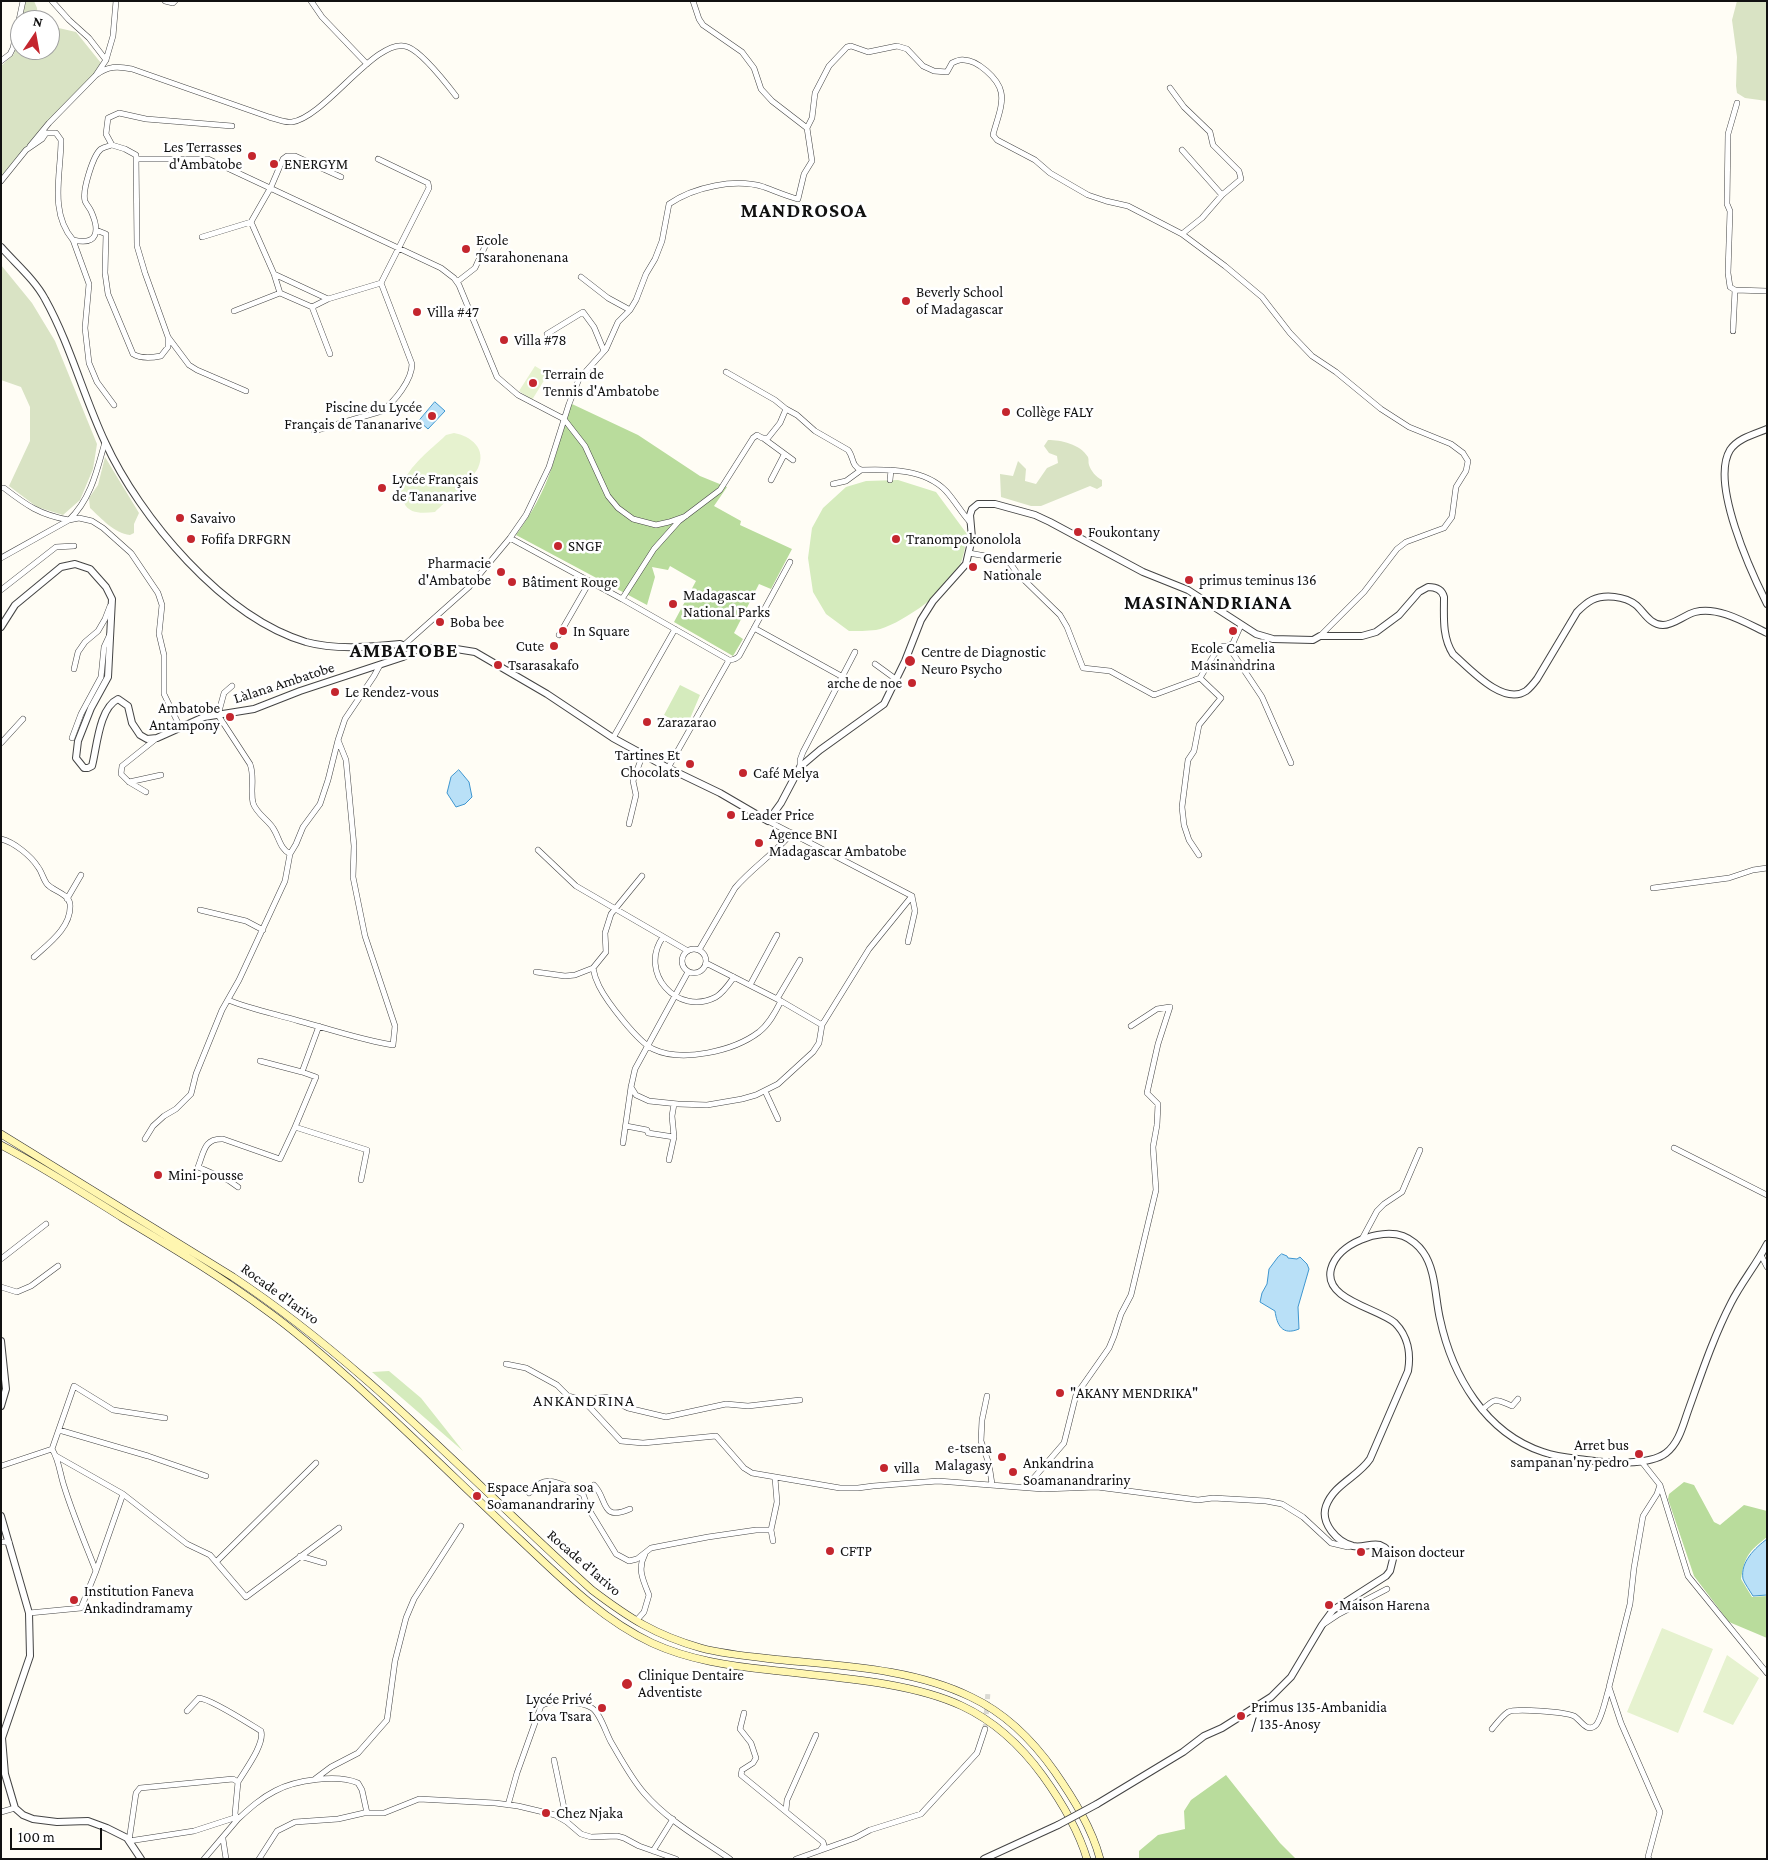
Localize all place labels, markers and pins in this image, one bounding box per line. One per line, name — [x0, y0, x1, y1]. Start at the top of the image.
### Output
place label: Les Terrasses d'Ambatobe — [163, 138, 242, 173]
marker: Les Terrasses d'Ambatobe — [246, 150, 258, 162]
place label: ENERGYM — [284, 155, 348, 173]
marker: ENERGYM — [268, 158, 280, 170]
place label: Ecole Tsarahonenana — [476, 231, 569, 266]
marker: Ecole Tsarahonenana — [460, 243, 472, 255]
place label: Beverly School of Madagascar — [916, 283, 1003, 318]
marker: Beverly School of Madagascar — [900, 295, 912, 307]
place label: Villa #47 — [427, 303, 479, 321]
marker: Villa #47 — [411, 306, 423, 318]
place label: Villa #78 — [514, 331, 567, 349]
marker: Villa #78 — [498, 334, 510, 346]
place label: Terrain de Tennis d'Ambatobe — [543, 365, 659, 400]
marker: Terrain de Tennis d'Ambatobe — [527, 377, 539, 389]
place label: Piscine du Lycée Français de Tananarive — [284, 398, 422, 433]
place label: Collège FALY — [1016, 403, 1093, 421]
marker: Collège FALY — [1000, 406, 1012, 418]
marker: Piscine du Lycée Français de Tananarive — [426, 410, 438, 422]
place label: Lycée Français de Tananarive — [392, 470, 478, 505]
marker: Lycée Français de Tananarive — [376, 482, 388, 494]
place label: Savaivo — [190, 509, 236, 527]
marker: Savaivo — [174, 512, 186, 524]
place label: Foukontany — [1088, 523, 1160, 541]
marker: Foukontany — [1072, 526, 1084, 538]
place label: Fofifa DRFGRN — [201, 530, 291, 548]
place label: Tranompokonolola — [906, 530, 1021, 548]
marker: Fofifa DRFGRN — [185, 533, 197, 545]
marker: Tranompokonolola — [890, 533, 902, 545]
place label: SNGF — [568, 537, 602, 555]
marker: SNGF — [552, 540, 564, 552]
place label: Gendarmerie Nationale — [983, 549, 1062, 584]
place label: Pharmacie d'Ambatobe — [418, 554, 491, 589]
marker: Gendarmerie Nationale — [967, 561, 979, 573]
marker: Pharmacie d'Ambatobe — [495, 566, 507, 578]
place label: primus teminus 136 — [1199, 571, 1317, 589]
place label: Bâtiment Rouge — [522, 573, 618, 591]
marker: primus teminus 136 — [1183, 574, 1195, 586]
marker: Bâtiment Rouge — [506, 576, 518, 588]
place label: Madagascar National Parks — [683, 586, 770, 621]
marker: Madagascar National Parks — [667, 598, 679, 610]
place label: Boba bee — [450, 613, 504, 631]
marker: Boba bee — [434, 616, 446, 628]
place label: In Square — [573, 622, 630, 640]
marker: In Square — [557, 625, 569, 637]
marker: Ecole Camelia Masinandrina — [1227, 625, 1239, 637]
place label: Cute — [516, 637, 544, 655]
place label: Ecole Camelia Masinandrina — [1191, 639, 1275, 674]
marker: Cute — [548, 640, 560, 652]
place label: Centre de Diagnostic Neuro Psycho — [921, 643, 1046, 678]
marker: Centre de Diagnostic Neuro Psycho — [903, 654, 917, 668]
place label: Tsarasakafo — [508, 656, 579, 674]
marker: Tsarasakafo — [492, 659, 504, 671]
place label: arche de noe — [827, 674, 902, 692]
marker: arche de noe — [906, 677, 918, 689]
place label: Le Rendez-vous — [345, 683, 439, 701]
marker: Le Rendez-vous — [329, 686, 341, 698]
place label: Ambatobe Antampony — [149, 699, 220, 734]
marker: Ambatobe Antampony — [224, 711, 236, 723]
place label: Zarazarao — [657, 713, 716, 731]
marker: Zarazarao — [641, 716, 653, 728]
place label: Tartines Et Chocolats — [615, 746, 680, 781]
marker: Tartines Et Chocolats — [684, 758, 696, 770]
place label: Café Melya — [753, 764, 819, 782]
marker: Café Melya — [737, 767, 749, 779]
place label: Leader Price — [741, 806, 814, 824]
marker: Leader Price — [725, 809, 737, 821]
place label: Agence BNI Madagascar Ambatobe — [769, 825, 906, 860]
marker: Agence BNI Madagascar Ambatobe — [753, 837, 765, 849]
place label: Mini-pousse — [168, 1166, 243, 1184]
marker: Mini-pousse — [152, 1169, 164, 1181]
place label: "AKANY MENDRIKA" — [1070, 1384, 1198, 1402]
marker: "AKANY MENDRIKA" — [1054, 1387, 1066, 1399]
place label: Arret bus sampanan'ny pedro — [1510, 1436, 1629, 1471]
place label: e-tsena Malagasy — [935, 1439, 992, 1474]
marker: Arret bus sampanan'ny pedro — [1633, 1448, 1645, 1460]
marker: e-tsena Malagasy — [996, 1451, 1008, 1463]
place label: Ankandrina Soamanandrariny — [1023, 1454, 1131, 1489]
place label: villa — [894, 1459, 920, 1477]
marker: villa — [878, 1462, 890, 1474]
marker: Ankandrina Soamanandrariny — [1007, 1466, 1019, 1478]
place label: Espace Anjara soa Soamanandrariny — [487, 1478, 595, 1513]
marker: Espace Anjara soa Soamanandrariny — [471, 1490, 483, 1502]
place label: CFTP — [840, 1542, 872, 1560]
place label: Maison docteur — [1371, 1543, 1465, 1561]
marker: CFTP — [824, 1545, 836, 1557]
marker: Maison docteur — [1355, 1546, 1367, 1558]
place label: Institution Faneva Ankadindramamy — [84, 1582, 194, 1617]
marker: Institution Faneva Ankadindramamy — [68, 1594, 80, 1606]
place label: Maison Harena — [1339, 1596, 1430, 1614]
marker: Maison Harena — [1323, 1599, 1335, 1611]
place label: Clinique Dentaire Adventiste — [638, 1666, 744, 1701]
marker: Clinique Dentaire Adventiste — [620, 1677, 634, 1691]
place label: Lycée Privé Lova Tsara — [526, 1690, 592, 1725]
place label: Primus 135-Ambanidia / 135-Anosy — [1251, 1698, 1387, 1733]
marker: Lycée Privé Lova Tsara — [596, 1702, 608, 1714]
marker: Primus 135-Ambanidia / 135-Anosy — [1235, 1710, 1247, 1722]
place label: Chez Njaka — [556, 1804, 623, 1822]
marker: Chez Njaka — [540, 1807, 552, 1819]

